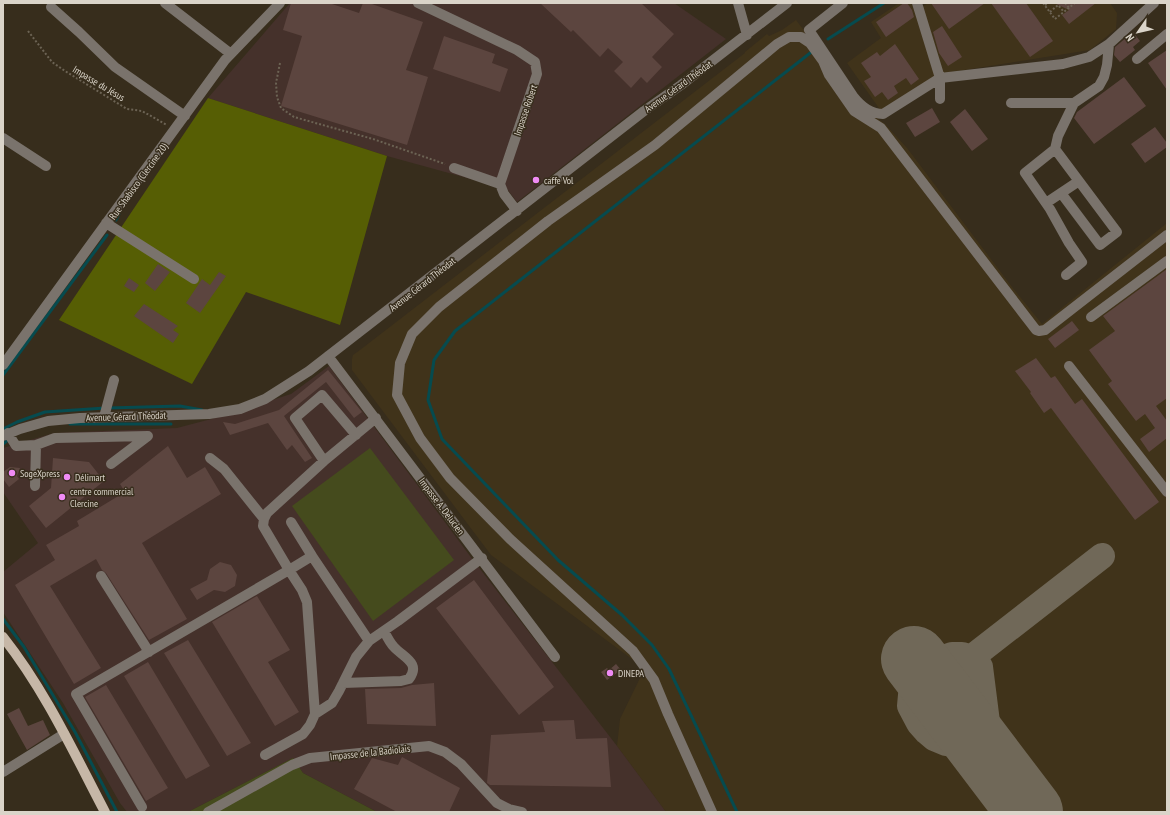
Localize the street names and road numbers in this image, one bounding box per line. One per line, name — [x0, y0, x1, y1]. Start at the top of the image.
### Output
street label: Avenue Gérard Théodat — [642, 57, 715, 115]
street label: Impasse du Jésus — [70, 63, 128, 104]
street label: Impasse Robert — [511, 83, 540, 137]
street label: Rue Shabisco (Clercine 20) — [106, 140, 171, 222]
street label: Avenue Gérard Théodat — [387, 254, 458, 314]
street label: Avenue Gérard Théodat — [86, 409, 167, 424]
street label: Impasse A. Delucien — [416, 475, 467, 538]
street label: Impasse de la Badiolais — [329, 742, 411, 763]

